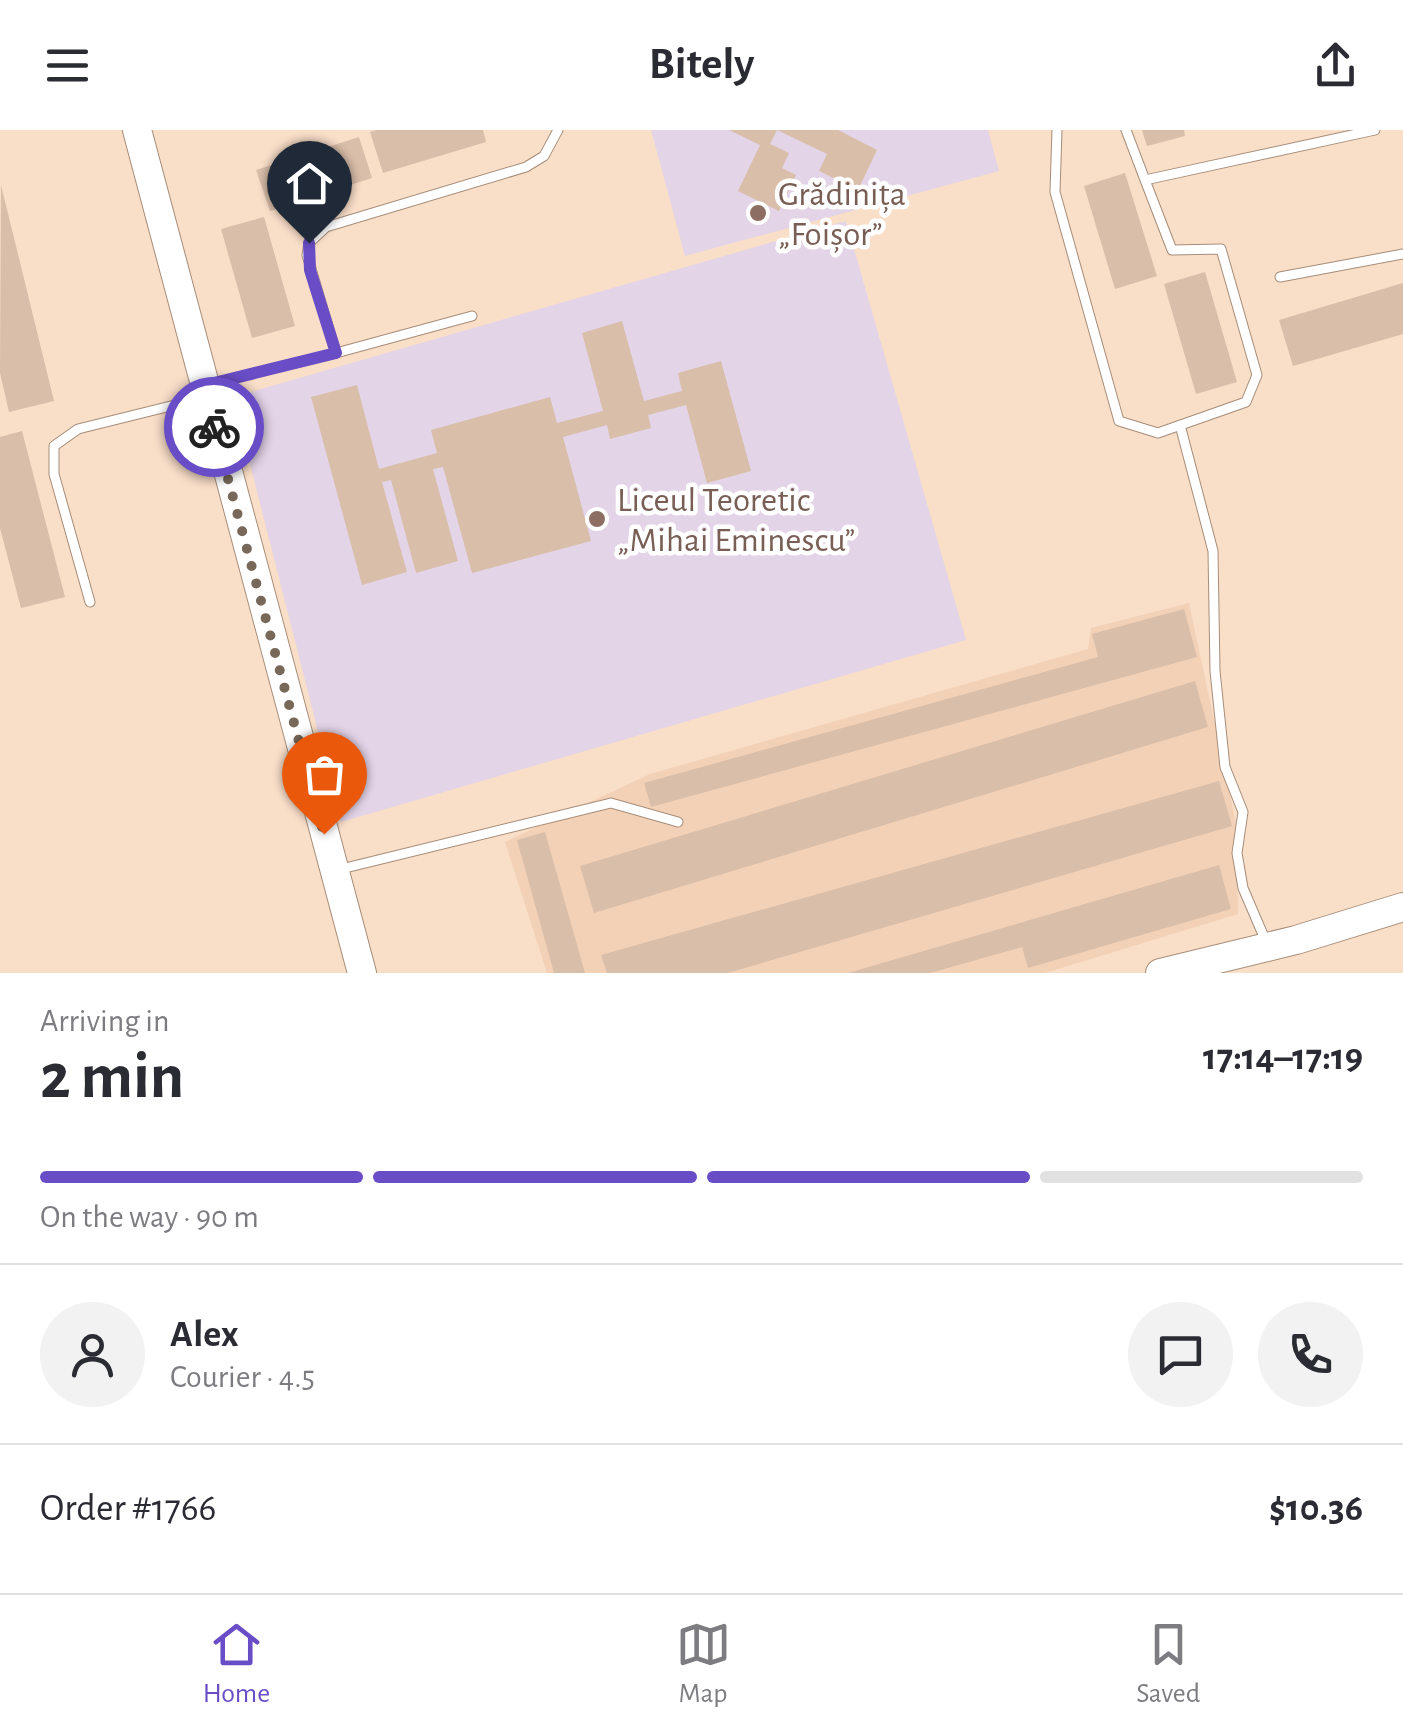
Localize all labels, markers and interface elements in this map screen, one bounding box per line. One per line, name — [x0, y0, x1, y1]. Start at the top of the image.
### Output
icon: menu — [40, 38, 95, 93]
icon: share — [1308, 38, 1363, 93]
text: Bitely — [649, 42, 754, 87]
pin — [267, 141, 352, 244]
icon: home — [282, 156, 337, 211]
place label: Grădinița „Foișor” — [778, 177, 906, 254]
marker: Grădinița „Foișor” — [747, 202, 769, 224]
courier — [164, 377, 264, 477]
icon: bike — [187, 400, 242, 455]
place label: Liceul Teoretic „Mihai Eminescu” — [617, 483, 855, 558]
marker: Liceul Teoretic „Mihai Eminescu” — [586, 508, 608, 530]
pin — [282, 732, 367, 835]
icon: bag — [297, 747, 352, 802]
text: Arriving in — [40, 1005, 169, 1037]
text: 17:14–17:19 — [1203, 1039, 1363, 1077]
text: 2 min — [40, 1045, 184, 1110]
text: On the way · 90 m — [40, 1201, 259, 1233]
button: person — [40, 1302, 145, 1407]
button: chat — [1128, 1302, 1233, 1407]
button: phone — [1258, 1302, 1363, 1407]
text: Alex — [170, 1316, 239, 1354]
text: Courier · 4.5 — [170, 1361, 315, 1393]
text: Order #1766 — [40, 1490, 216, 1528]
text: $10.36 — [1269, 1490, 1363, 1528]
tab: Home — [203, 1617, 270, 1711]
tab: Map — [676, 1617, 731, 1711]
tab: Saved — [1136, 1617, 1200, 1711]

